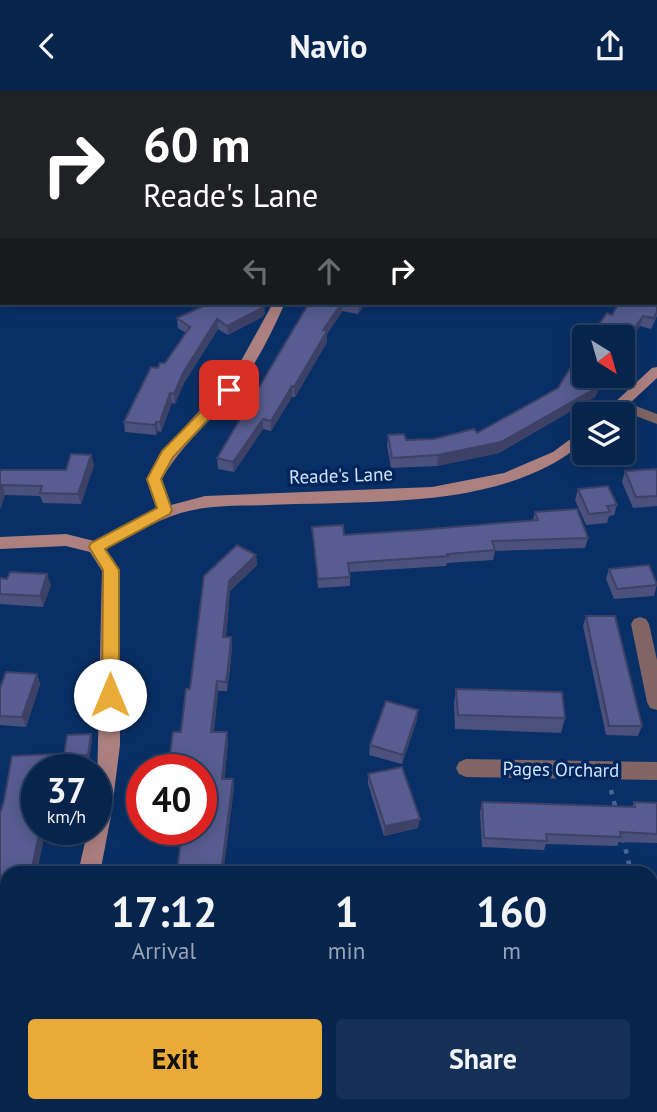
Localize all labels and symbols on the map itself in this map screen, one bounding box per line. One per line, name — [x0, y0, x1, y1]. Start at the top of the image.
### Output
north arrow — [572, 325, 635, 389]
pin — [199, 360, 259, 420]
street label: Reade's Lane — [289, 461, 393, 489]
position arrow — [73, 658, 147, 732]
speed limit sign: 40 — [126, 754, 217, 845]
street label: Pages Orchard — [502, 756, 620, 782]

